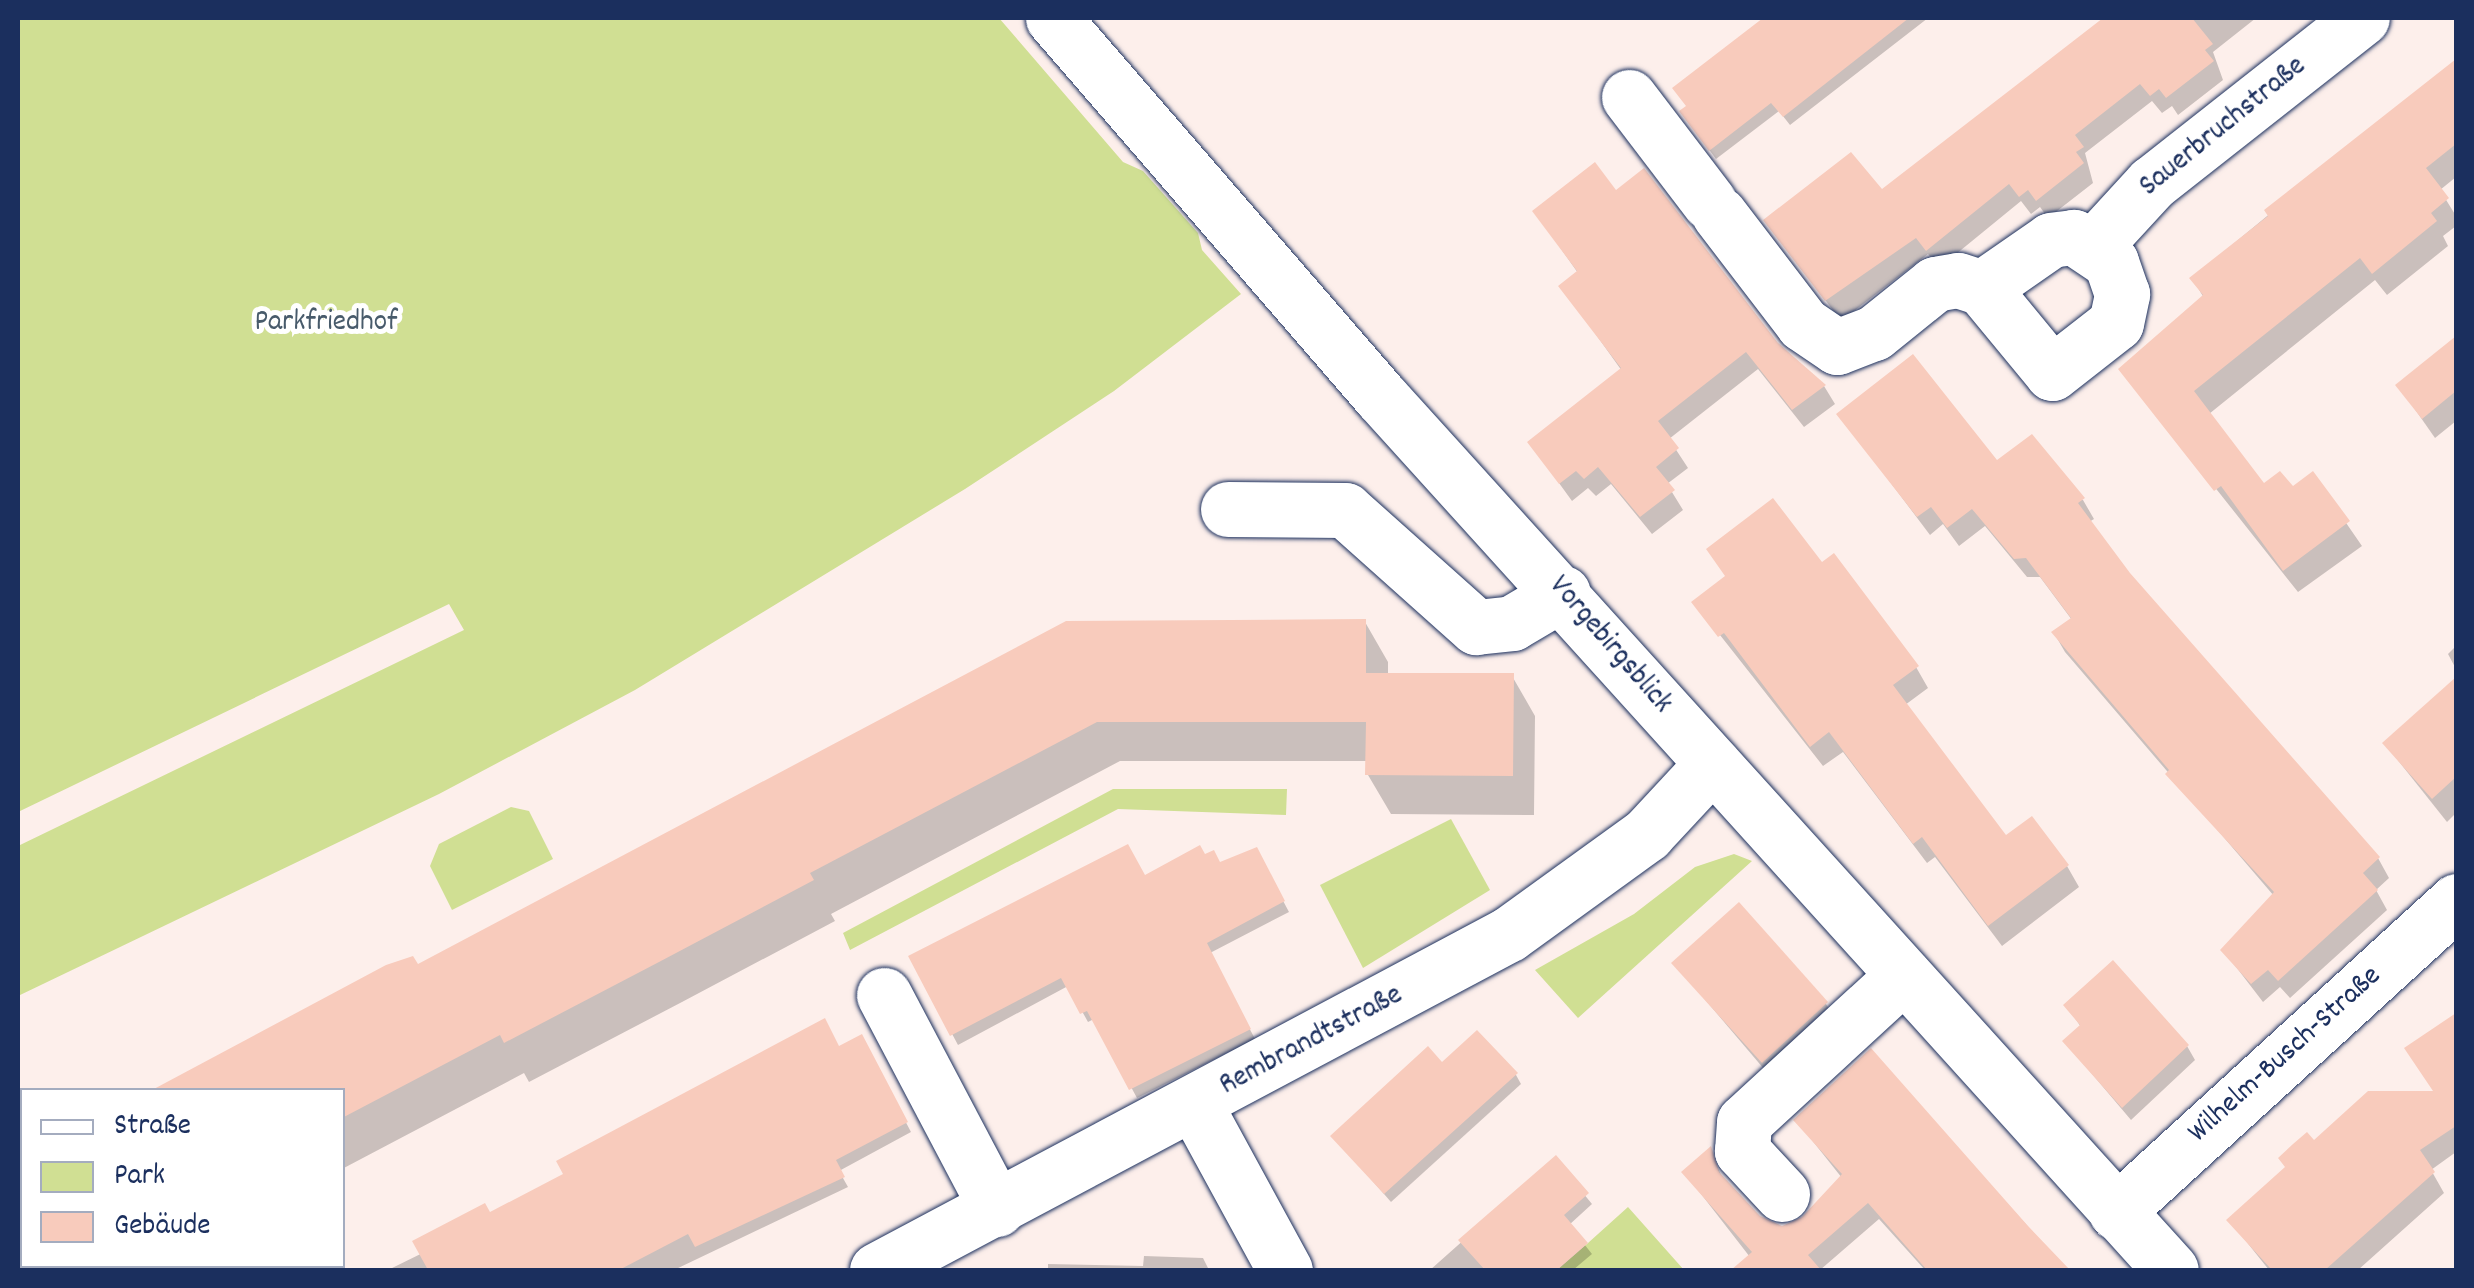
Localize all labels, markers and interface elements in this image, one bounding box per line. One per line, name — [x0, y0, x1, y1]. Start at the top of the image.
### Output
street label: Sauerbruchstraße — [2133, 50, 2315, 206]
park label: Parkfriedhof — [254, 306, 398, 342]
street label: Vorgebirgsblick — [1539, 570, 1679, 722]
street label: Wilhelm-Busch-Straße — [2182, 960, 2390, 1152]
street label: Rembrandtstraße — [1214, 979, 1410, 1105]
legend — [20, 1088, 345, 1268]
text: Straße — [114, 1106, 191, 1149]
text: Park — [114, 1156, 165, 1199]
text: Gebäude — [114, 1206, 211, 1249]

